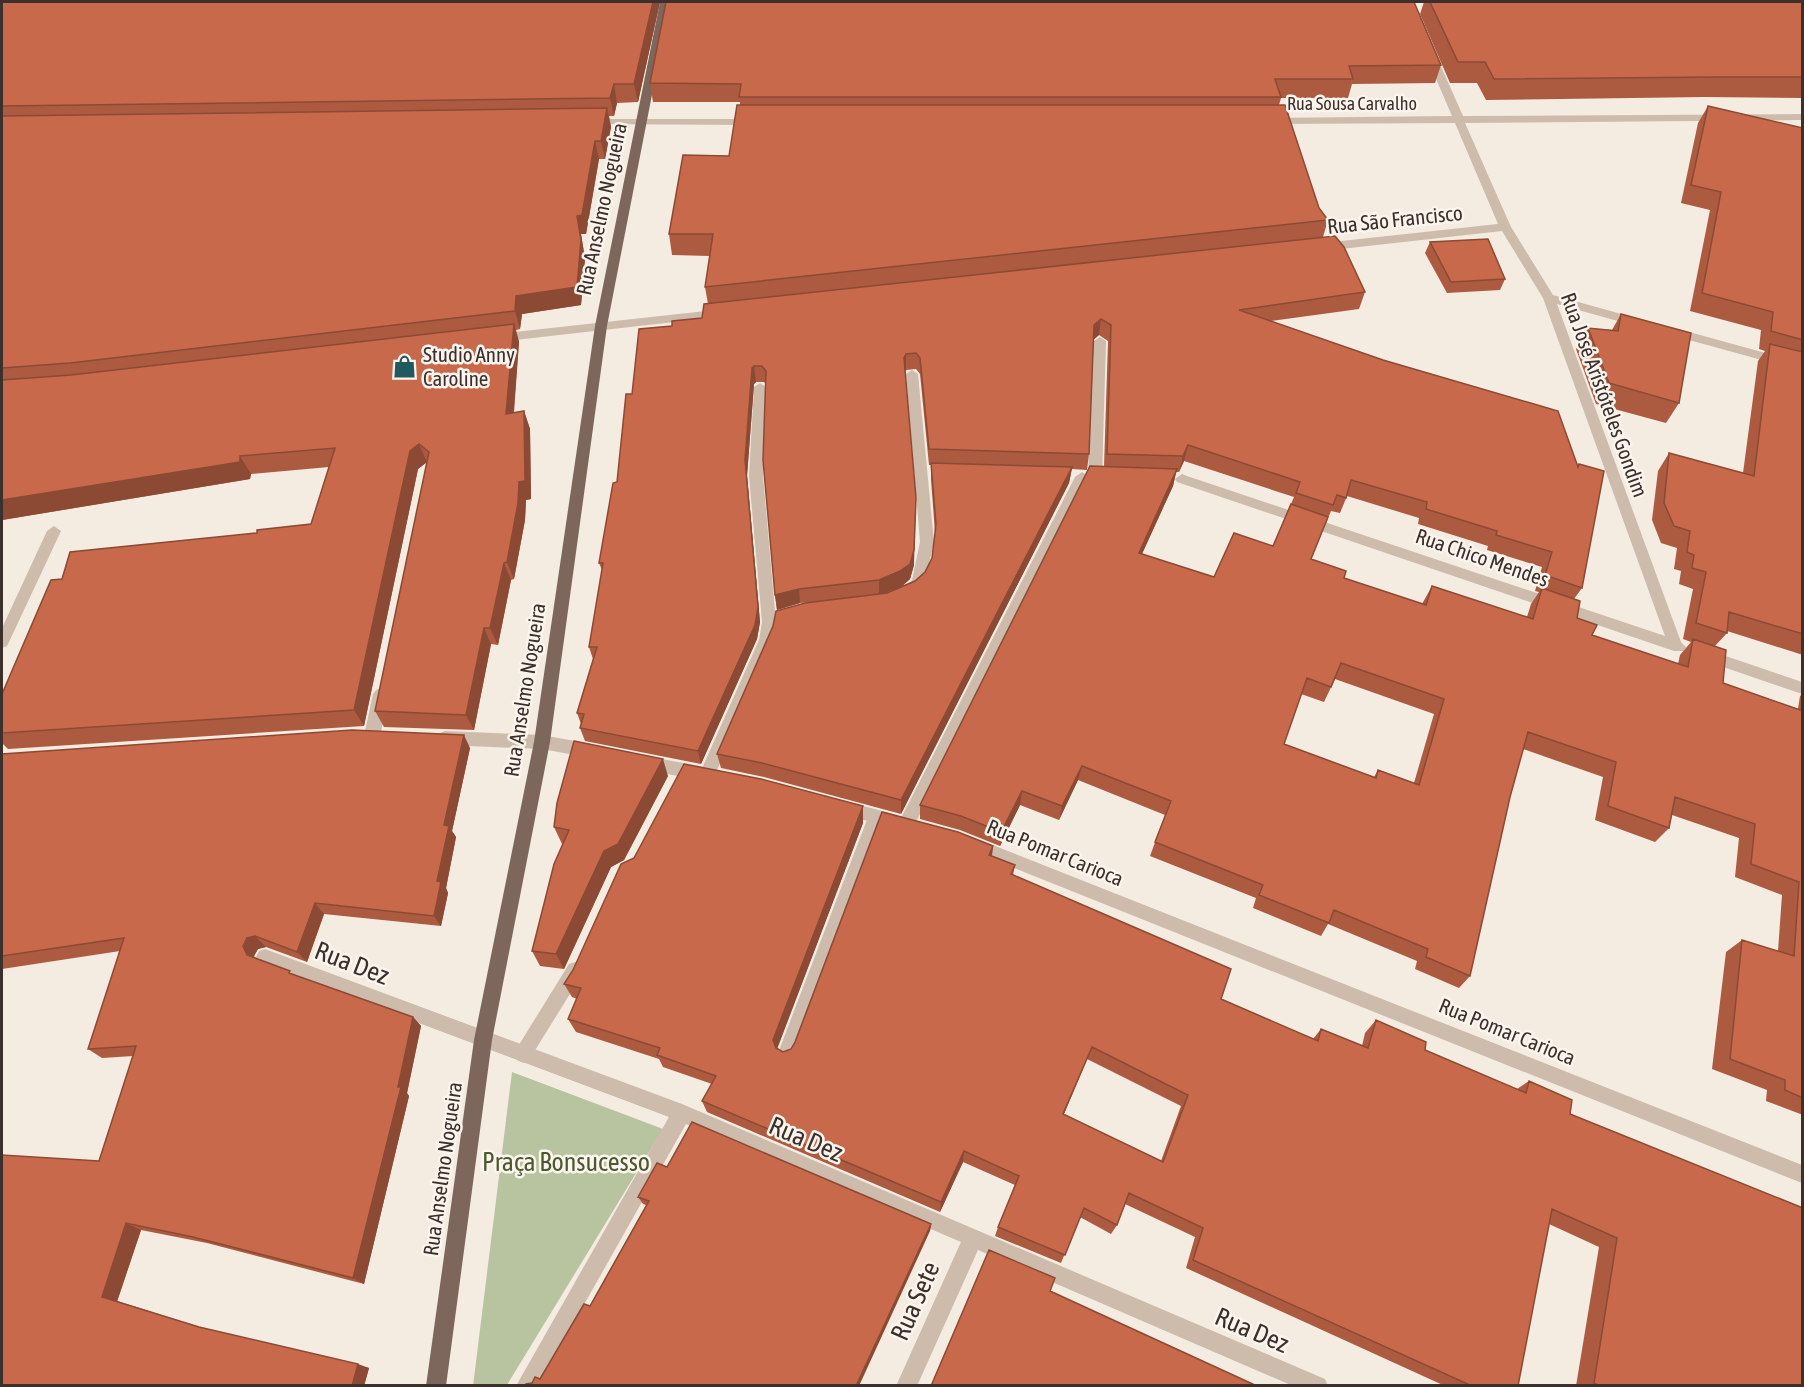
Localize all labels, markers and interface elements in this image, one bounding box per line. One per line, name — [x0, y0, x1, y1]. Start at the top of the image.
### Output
street label: Rua Sousa Carvalho — [1287, 93, 1417, 114]
street label: Rua Anselmo Nogueira — [571, 120, 631, 297]
street label: Rua São Francisco — [1326, 200, 1464, 238]
street label: Rua José Aristóteles Gondim — [1557, 289, 1653, 500]
place label: Studio Anny Caroline — [423, 342, 515, 390]
shop icon: Studio Anny Caroline — [392, 354, 418, 380]
street label: Rua Chico Mendes — [1413, 523, 1552, 591]
street label: Rua Anselmo Nogueira — [498, 601, 550, 778]
street label: Rua Pomar Carioca — [984, 814, 1127, 890]
street label: Rua Dez — [311, 935, 393, 991]
street label: Rua Pomar Carioca — [1436, 993, 1579, 1069]
street label: Rua Anselmo Nogueira — [418, 1080, 466, 1257]
street label: Rua Dez — [765, 1110, 847, 1168]
park label: Praça Bonsucesso — [482, 1147, 650, 1177]
street label: Rua Sete — [884, 1257, 946, 1345]
street label: Rua Dez — [1211, 1301, 1293, 1359]

